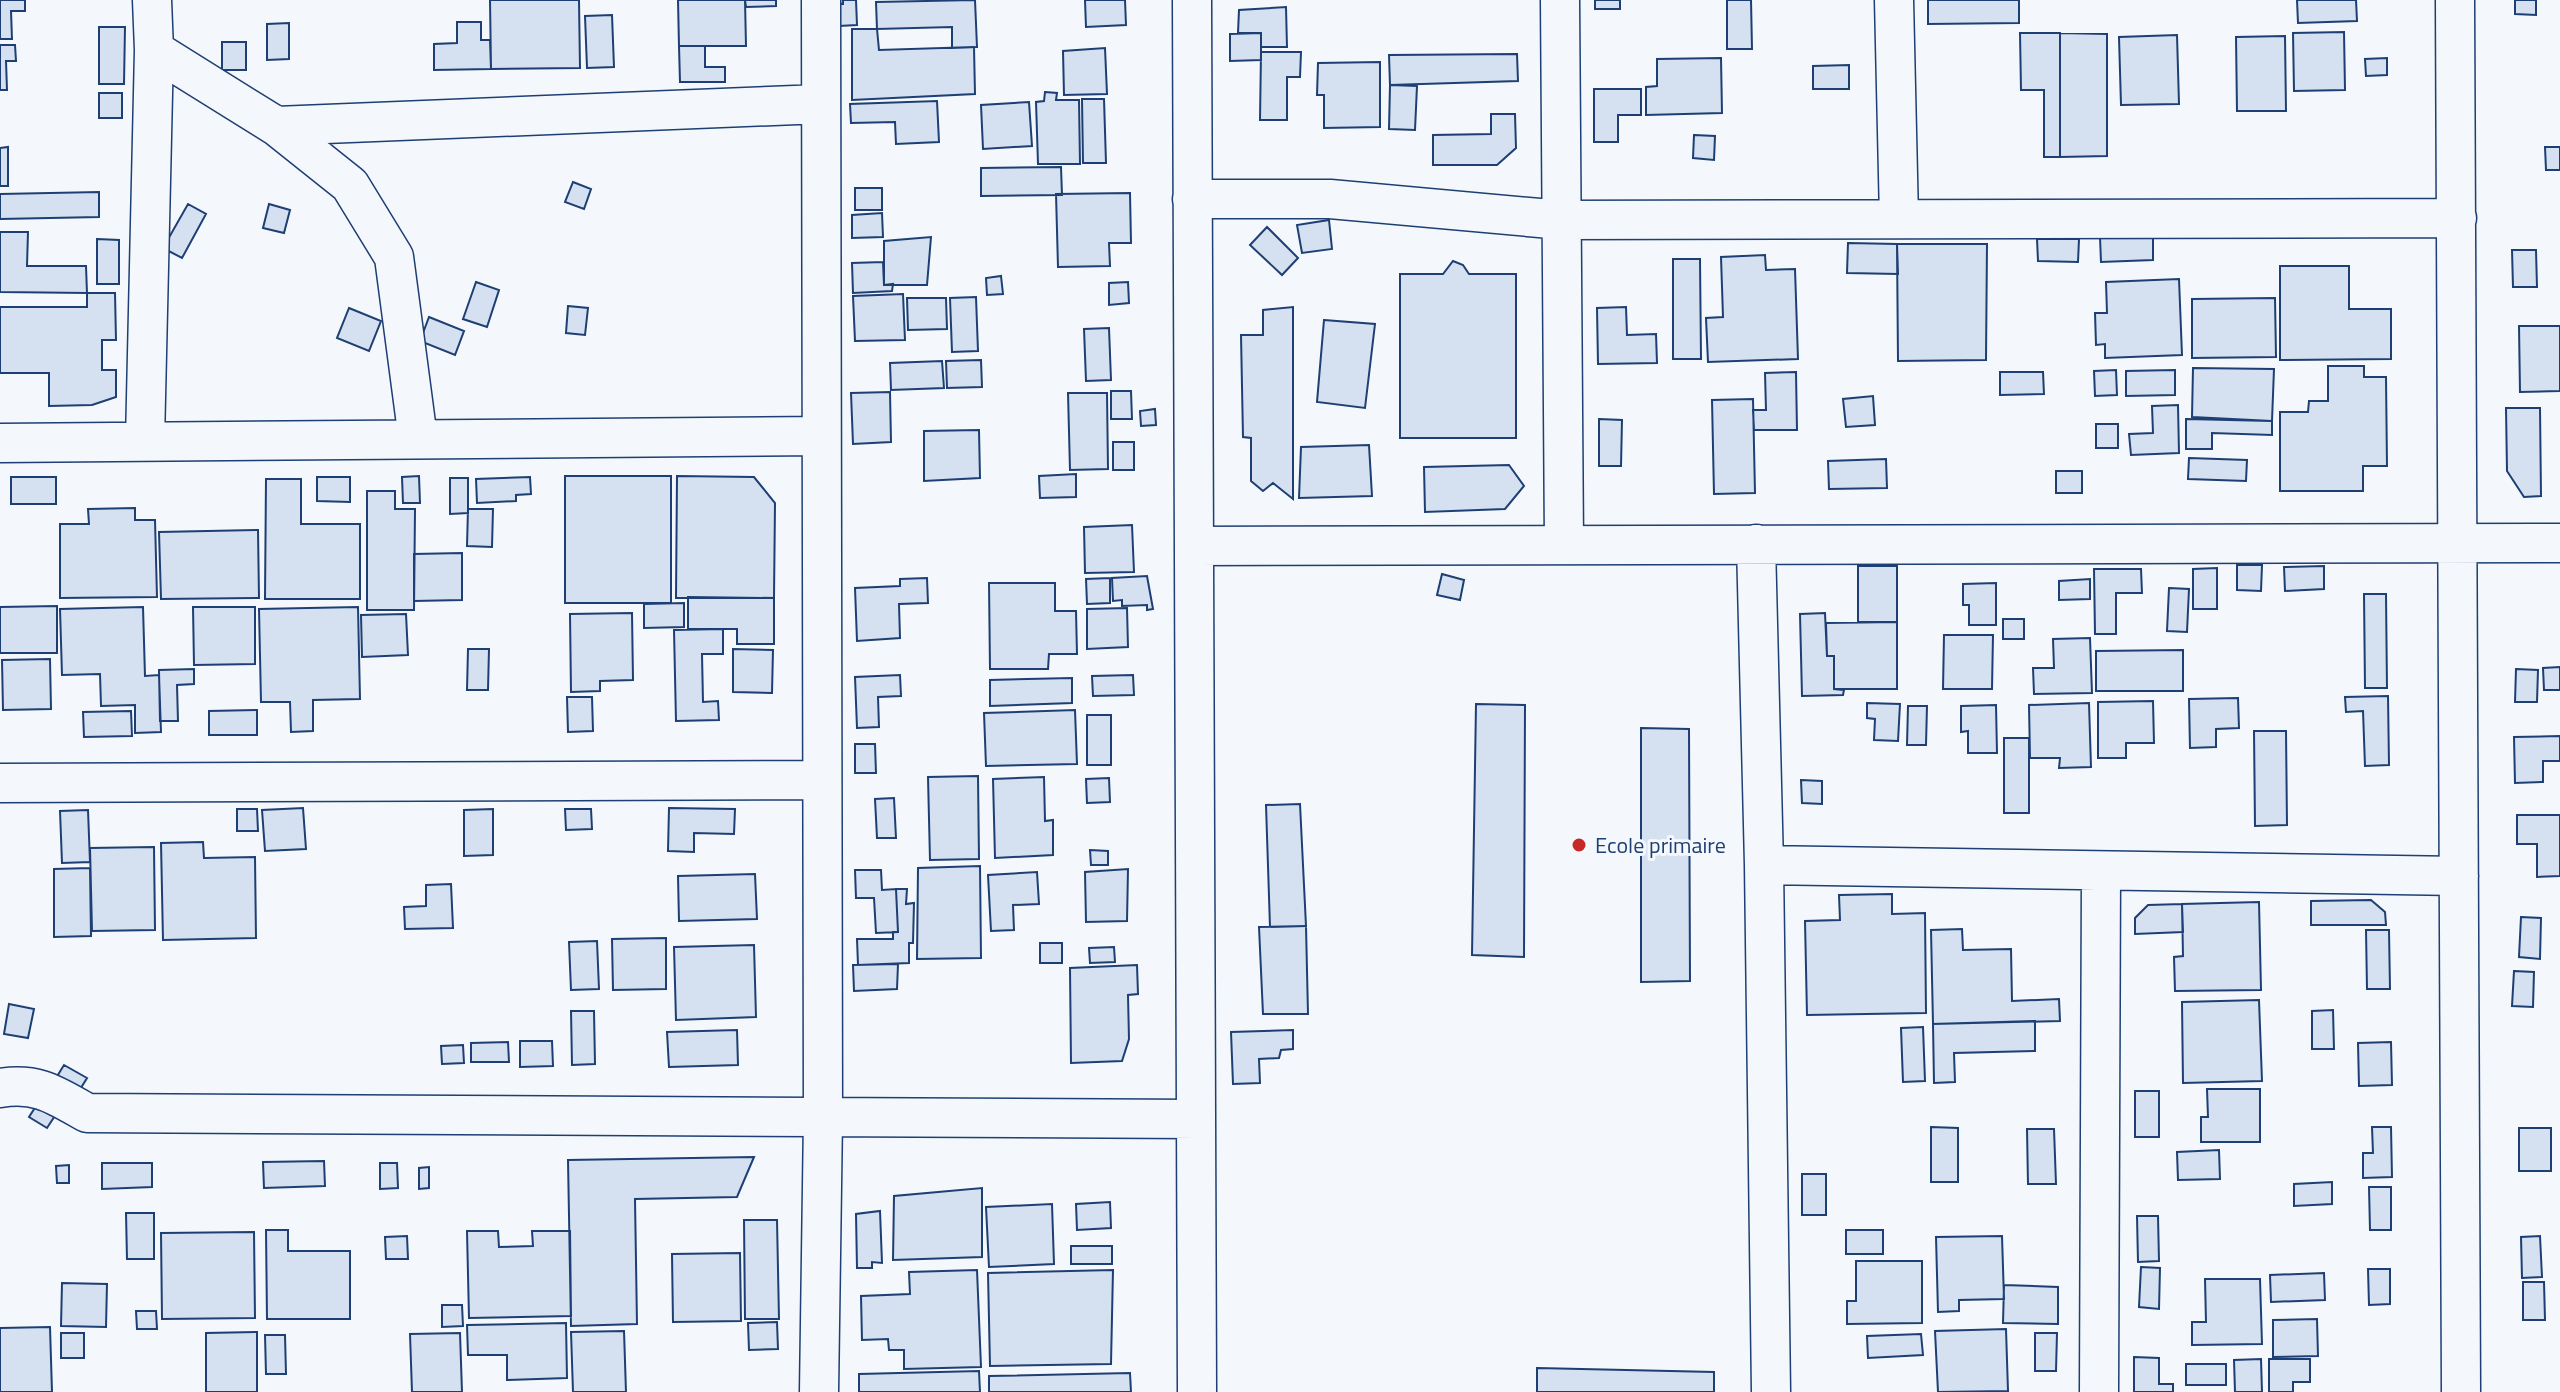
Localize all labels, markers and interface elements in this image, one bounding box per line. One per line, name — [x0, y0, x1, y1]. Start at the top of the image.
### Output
place label: Ecole primaire — [1595, 828, 1726, 862]
marker: Ecole primaire — [1570, 836, 1588, 854]

